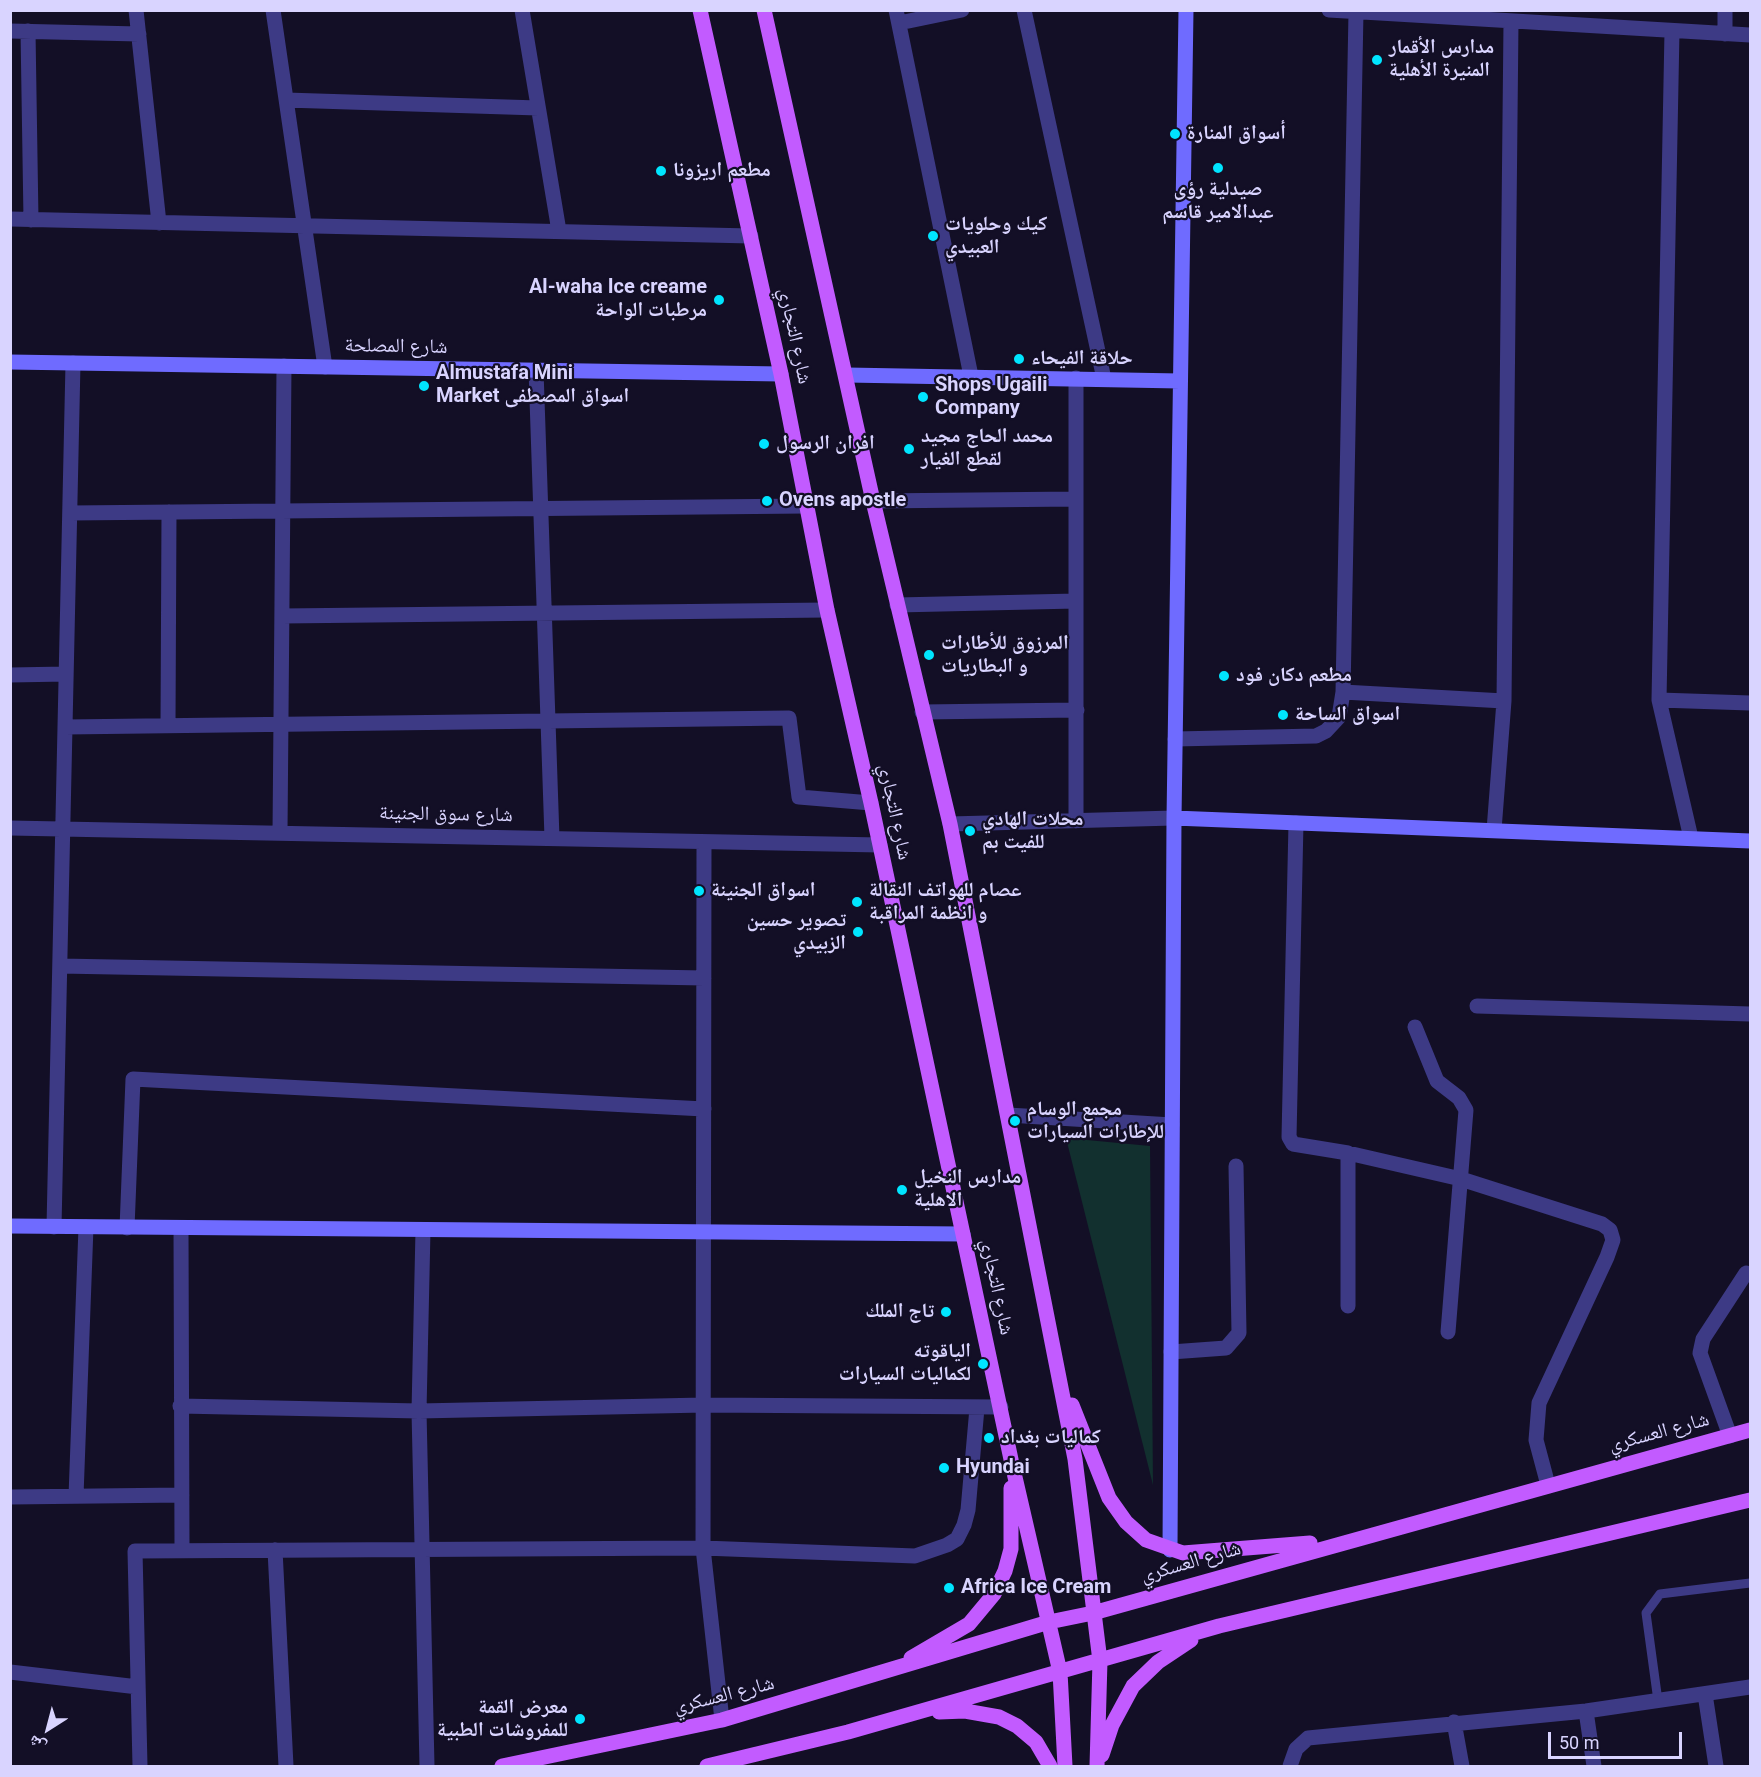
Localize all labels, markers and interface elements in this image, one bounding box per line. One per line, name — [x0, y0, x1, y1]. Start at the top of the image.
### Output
place label: مدارس الأقمار المنيرة الأهلية — [1389, 36, 1494, 83]
marker: مدارس الأقمار المنيرة الأهلية — [1370, 53, 1384, 67]
place label: أسواق المنارة — [1187, 122, 1286, 146]
marker: أسواق المنارة — [1168, 127, 1182, 141]
place label: مطعم اريزونا — [673, 159, 771, 183]
marker: صيدلية رؤى عبدالامير قاسم — [1211, 161, 1225, 175]
marker: مطعم اريزونا — [654, 164, 668, 178]
place label: صيدلية رؤى عبدالامير قاسم — [1162, 178, 1274, 225]
place label: كيك وحلويات العبيدي — [945, 213, 1047, 260]
marker: كيك وحلويات العبيدي — [926, 229, 940, 243]
place label: Al-waha Ice creame مرطبات الواحة — [529, 276, 707, 323]
street label: شارع التجاري — [772, 286, 816, 386]
marker: Al-waha Ice creame مرطبات الواحة — [712, 293, 726, 307]
street label: شارع المصلحة — [344, 334, 448, 360]
place label: حلاقة الفيحاء — [1031, 347, 1133, 371]
marker: حلاقة الفيحاء — [1012, 352, 1026, 366]
place label: Almustafa Mini Market اسواق المصطفى — [436, 362, 629, 409]
place label: Shops Ugaili Company — [935, 374, 1047, 421]
marker: Almustafa Mini Market اسواق المصطفى — [417, 379, 431, 393]
marker: Shops Ugaili Company — [916, 390, 930, 404]
place label: محمد الحاج مجيد لقطع الغيار — [921, 425, 1053, 472]
place label: افران الرسول — [776, 432, 875, 456]
marker: افران الرسول — [757, 437, 771, 451]
marker: محمد الحاج مجيد لقطع الغيار — [902, 442, 916, 456]
place label: Ovens apostle — [779, 489, 906, 513]
marker: Ovens apostle — [760, 494, 774, 508]
place label: المرزوق للأطارات و البطاريات — [941, 632, 1069, 679]
marker: المرزوق للأطارات و البطاريات — [922, 648, 936, 662]
place label: مطعم دكان فود — [1236, 664, 1352, 688]
marker: مطعم دكان فود — [1217, 669, 1231, 683]
place label: اسواق الساحة — [1295, 703, 1400, 727]
marker: اسواق الساحة — [1276, 708, 1290, 722]
street label: شارع التجاري — [872, 762, 916, 862]
street label: شارع سوق الجنينة — [379, 802, 513, 828]
place label: محلات الهادي للفيت بم — [982, 808, 1083, 855]
marker: محلات الهادي للفيت بم — [963, 824, 977, 838]
place label: اسواق الجنينة — [711, 879, 815, 903]
place label: عصام للهواتف النقالة و انظمة المراقبة — [869, 879, 1022, 926]
marker: اسواق الجنينة — [692, 884, 706, 898]
marker: عصام للهواتف النقالة و انظمة المراقبة — [850, 895, 864, 909]
place label: تصوير حسين الزبيدي — [747, 909, 846, 956]
marker: تصوير حسين الزبيدي — [851, 925, 865, 939]
place label: مجمع الوسام للإطارات السيارات — [1027, 1098, 1164, 1145]
marker: مجمع الوسام للإطارات السيارات — [1008, 1114, 1022, 1128]
place label: مدارس النخيل الاهلية — [914, 1166, 1021, 1213]
marker: مدارس النخيل الاهلية — [895, 1183, 909, 1197]
street label: شارع التجاري — [974, 1237, 1018, 1337]
place label: تاج الملك — [865, 1300, 934, 1324]
marker: تاج الملك — [939, 1305, 953, 1319]
place label: الياقوته لكماليات السيارات — [839, 1340, 971, 1387]
marker: الياقوته لكماليات السيارات — [976, 1357, 990, 1371]
street label: شارع العسكري — [1606, 1408, 1712, 1458]
place label: كماليات بغداد — [1001, 1426, 1101, 1450]
marker: كماليات بغداد — [982, 1431, 996, 1445]
place label: Hyundai — [956, 1456, 1030, 1480]
marker: Hyundai — [937, 1461, 951, 1475]
street label: شارع العسكري — [1138, 1537, 1244, 1589]
place label: Africa Ice Cream — [961, 1576, 1111, 1600]
marker: Africa Ice Cream — [942, 1581, 956, 1595]
street label: شارع العسكري — [671, 1672, 777, 1720]
place label: معرض القمة للمفروشات الطبية — [437, 1696, 568, 1743]
north arrow — [18, 1699, 78, 1759]
marker: معرض القمة للمفروشات الطبية — [573, 1712, 587, 1726]
scale bar — [1551, 1720, 1684, 1758]
text: ش — [25, 1731, 50, 1757]
text: 50 m — [1559, 1732, 1599, 1753]

